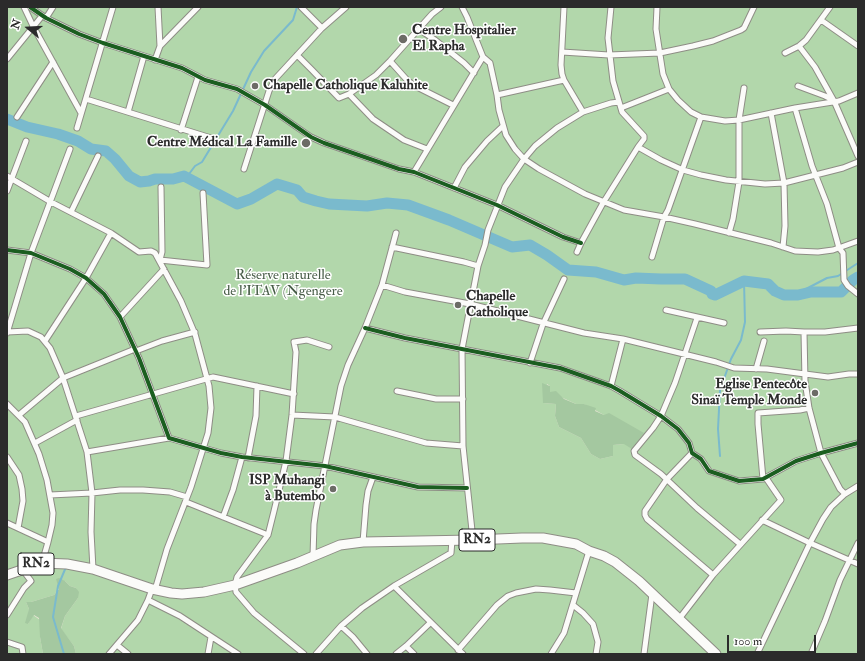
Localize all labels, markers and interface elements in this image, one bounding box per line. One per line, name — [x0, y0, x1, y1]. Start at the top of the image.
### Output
north arrow — [8, 8, 48, 48]
text: N — [8, 17, 24, 31]
place label: Centre Hospitalier El Rapha — [412, 23, 516, 56]
marker: Centre Hospitalier El Rapha — [397, 33, 409, 45]
place label: Chapelle Catholique Kaluhite — [263, 78, 428, 94]
marker: Chapelle Catholique Kaluhite — [250, 81, 260, 91]
place label: Centre Médical La Famille — [147, 135, 297, 151]
marker: Centre Médical La Famille — [300, 137, 312, 149]
park label: Réserve naturelle de l'ITAV (Ngengere — [223, 268, 343, 300]
place label: Chapelle Catholique — [466, 289, 528, 322]
marker: Chapelle Catholique — [453, 300, 463, 310]
place label: Eglise Pentecôte Sinaï Temple Monde — [691, 377, 807, 410]
marker: Eglise Pentecôte Sinaï Temple Monde — [810, 388, 820, 398]
place label: ISP Muhangi à Butembo — [249, 473, 325, 506]
marker: ISP Muhangi à Butembo — [328, 484, 338, 494]
road number: RN2 — [459, 529, 495, 551]
road number: RN2 — [18, 553, 54, 575]
scale bar — [729, 627, 818, 653]
text: 100 m — [734, 634, 762, 649]

